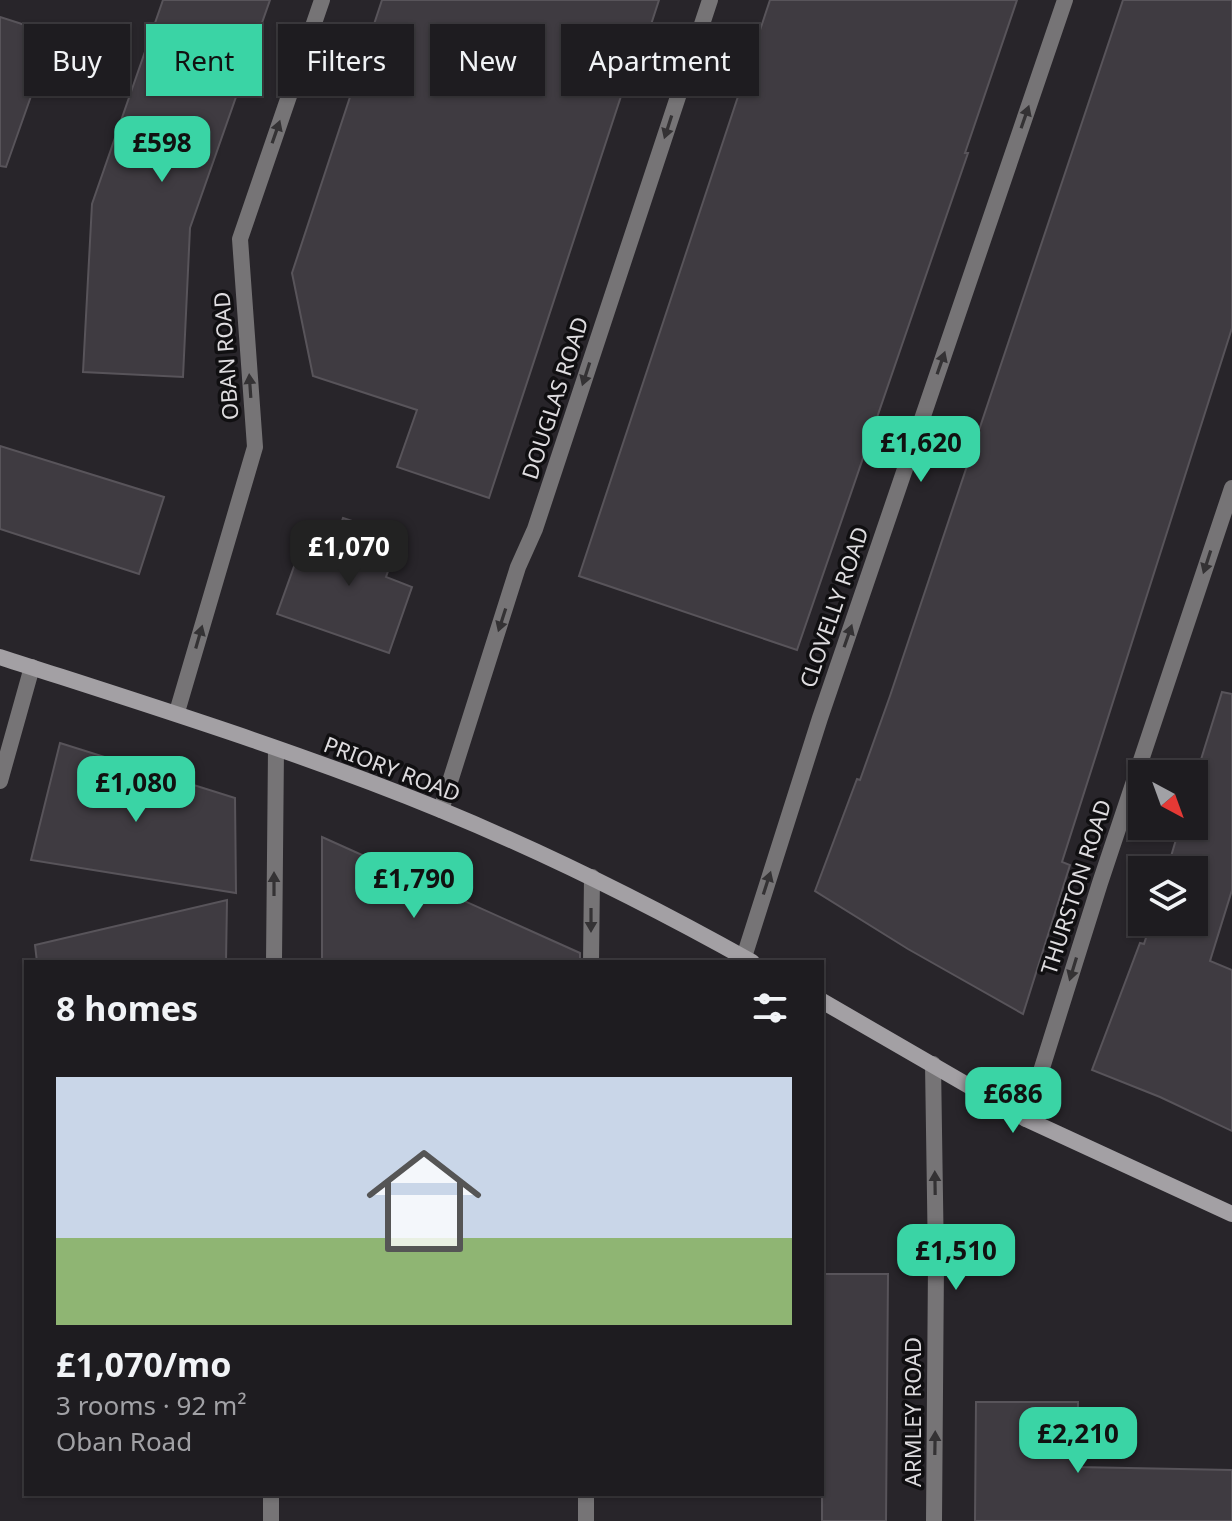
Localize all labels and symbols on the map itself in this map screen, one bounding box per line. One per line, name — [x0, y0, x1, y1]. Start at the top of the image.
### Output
one-way arrow — [1020, 105, 1032, 129]
one-way arrow — [662, 115, 674, 139]
pin: £598 — [115, 116, 209, 184]
one-way arrow — [271, 120, 283, 144]
street label: OBAN ROAD — [206, 291, 244, 421]
street label: DOUGLAS ROAD — [514, 313, 594, 483]
one-way arrow — [936, 351, 948, 375]
one-way arrow — [580, 362, 592, 386]
one-way arrow — [243, 373, 256, 398]
pin: £1,620 — [856, 416, 986, 484]
pin: £1,070 — [284, 520, 414, 588]
street label: CLOVELLY ROAD — [791, 522, 875, 691]
one-way arrow — [1201, 551, 1213, 575]
one-way arrow — [495, 608, 507, 632]
one-way arrow — [842, 624, 854, 648]
one-way arrow — [193, 625, 206, 649]
street label: PRIORY ROAD — [320, 728, 465, 808]
pin: £1,080 — [71, 756, 201, 824]
north arrow — [1128, 760, 1208, 840]
street label: THURSTON ROAD — [1033, 795, 1117, 978]
pin: £1,790 — [349, 852, 479, 920]
one-way arrow — [268, 871, 281, 896]
one-way arrow — [762, 871, 774, 895]
one-way arrow — [585, 908, 597, 933]
one-way arrow — [1066, 957, 1079, 981]
pin: £686 — [966, 1067, 1060, 1135]
one-way arrow — [929, 1170, 941, 1195]
pin: £1,510 — [891, 1224, 1021, 1292]
street label: ARMLEY ROAD — [897, 1337, 927, 1487]
pin: £2,210 — [1013, 1407, 1143, 1475]
one-way arrow — [929, 1430, 941, 1455]

